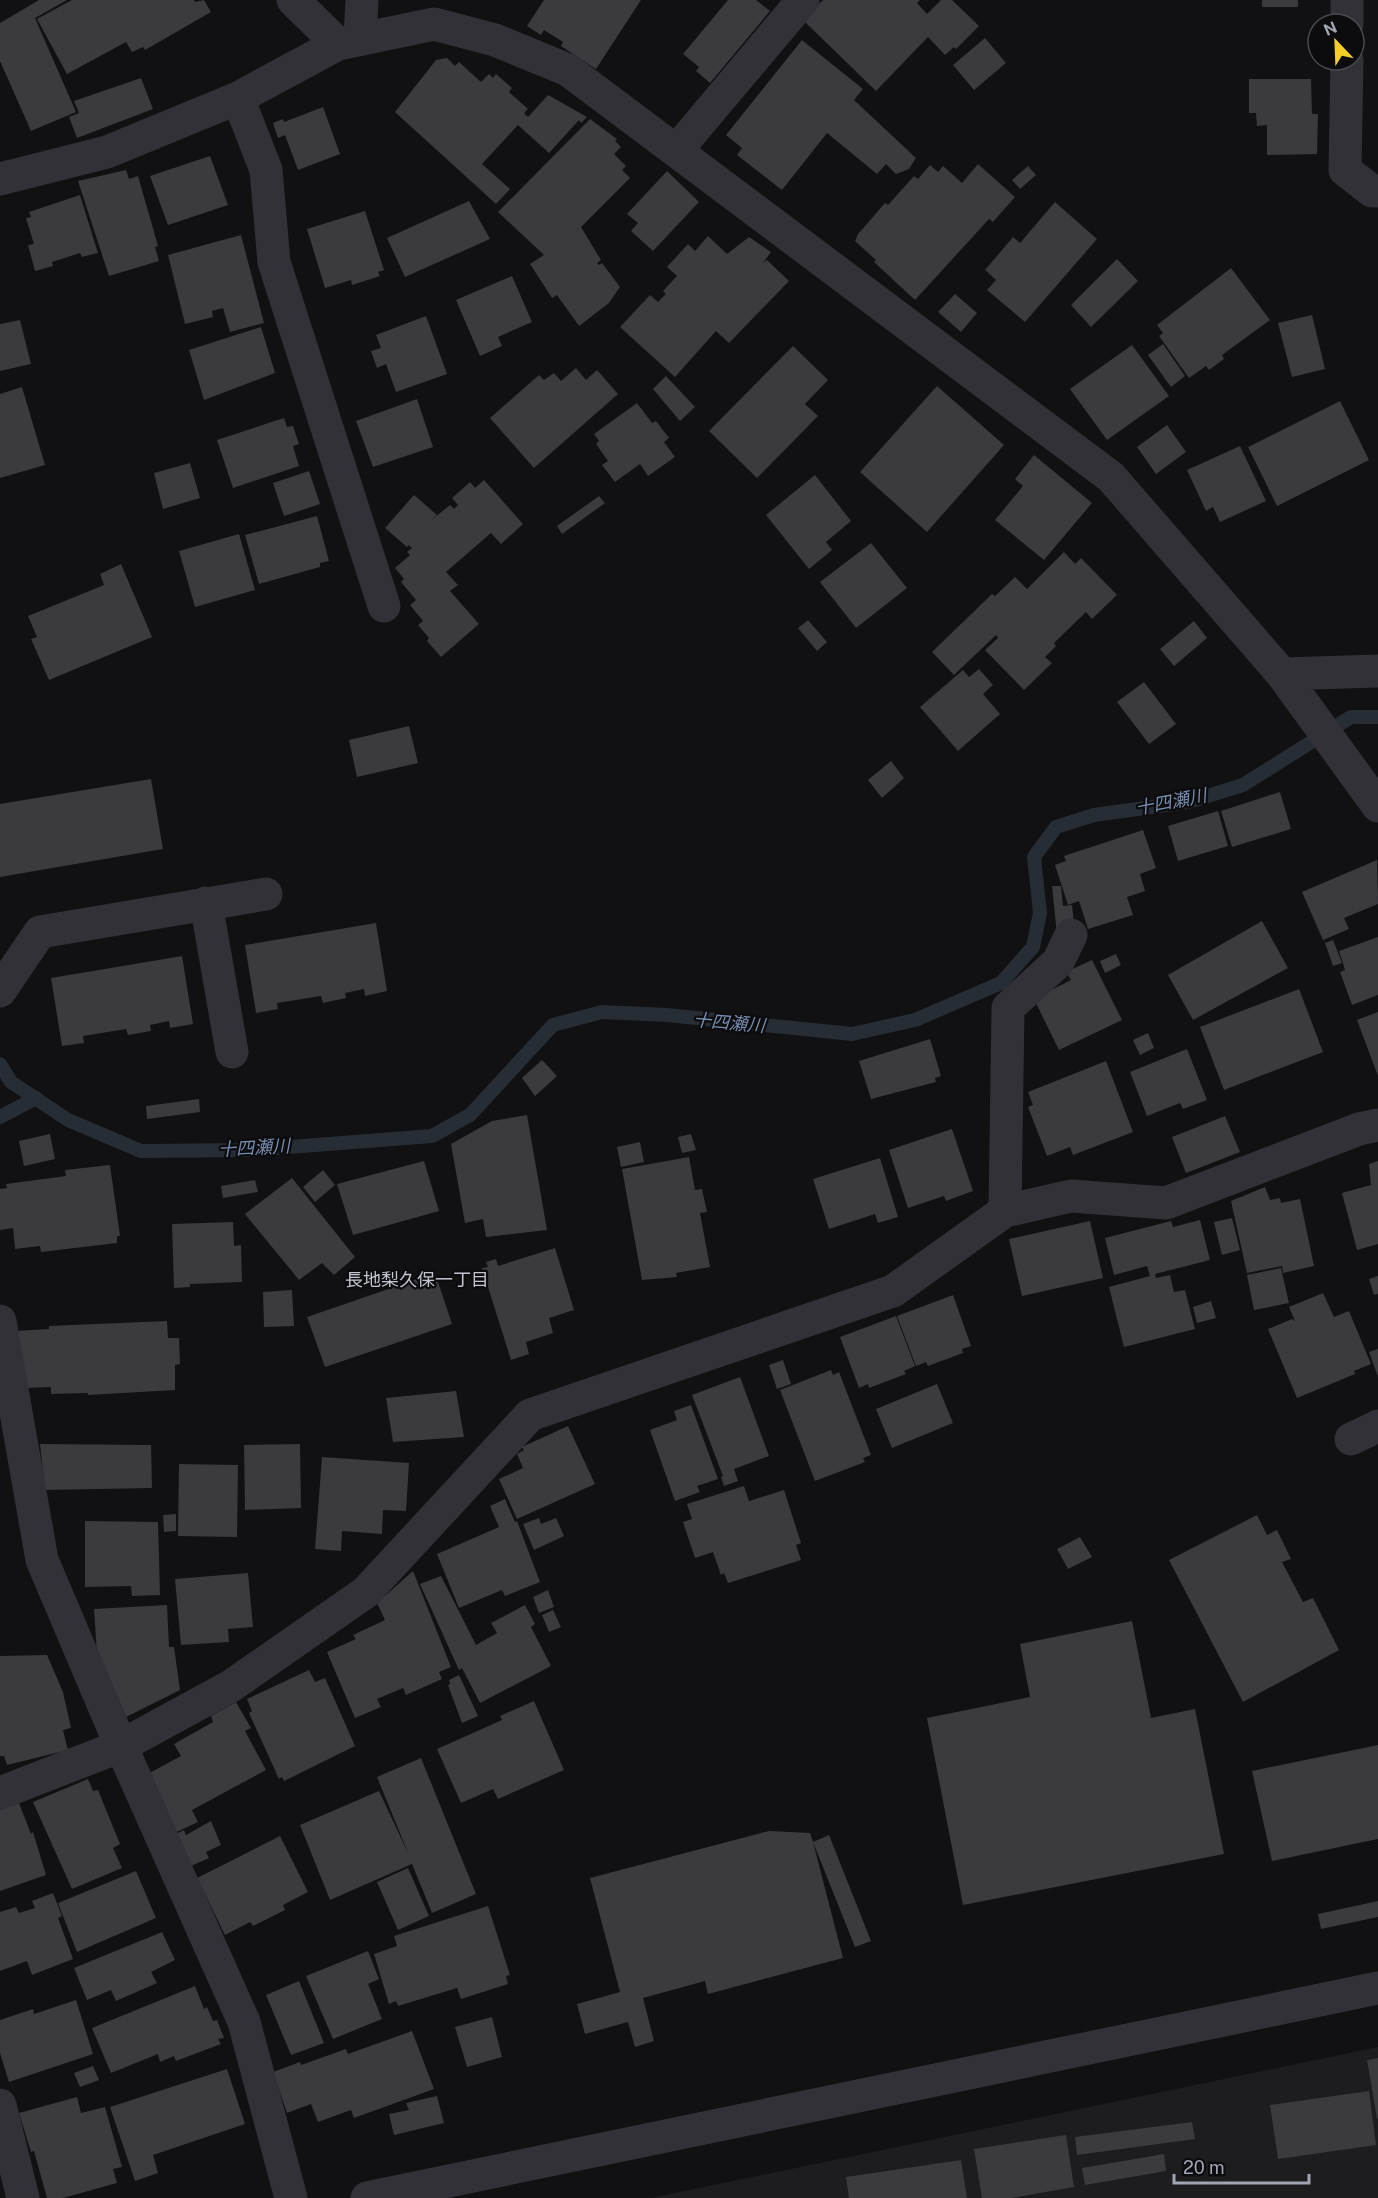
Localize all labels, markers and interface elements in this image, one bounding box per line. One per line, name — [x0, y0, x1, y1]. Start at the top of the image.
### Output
north arrow — [1306, 12, 1366, 72]
text: N — [1321, 17, 1340, 40]
water label: 十四瀬川 — [1134, 784, 1210, 819]
water label: 十四瀬川 — [692, 1009, 768, 1036]
water label: 十四瀬川 — [217, 1135, 292, 1160]
district label: 長地梨久保一丁目 — [345, 1269, 489, 1290]
scale bar — [1174, 2147, 1309, 2185]
text: 20 m — [1183, 2157, 1225, 2178]

